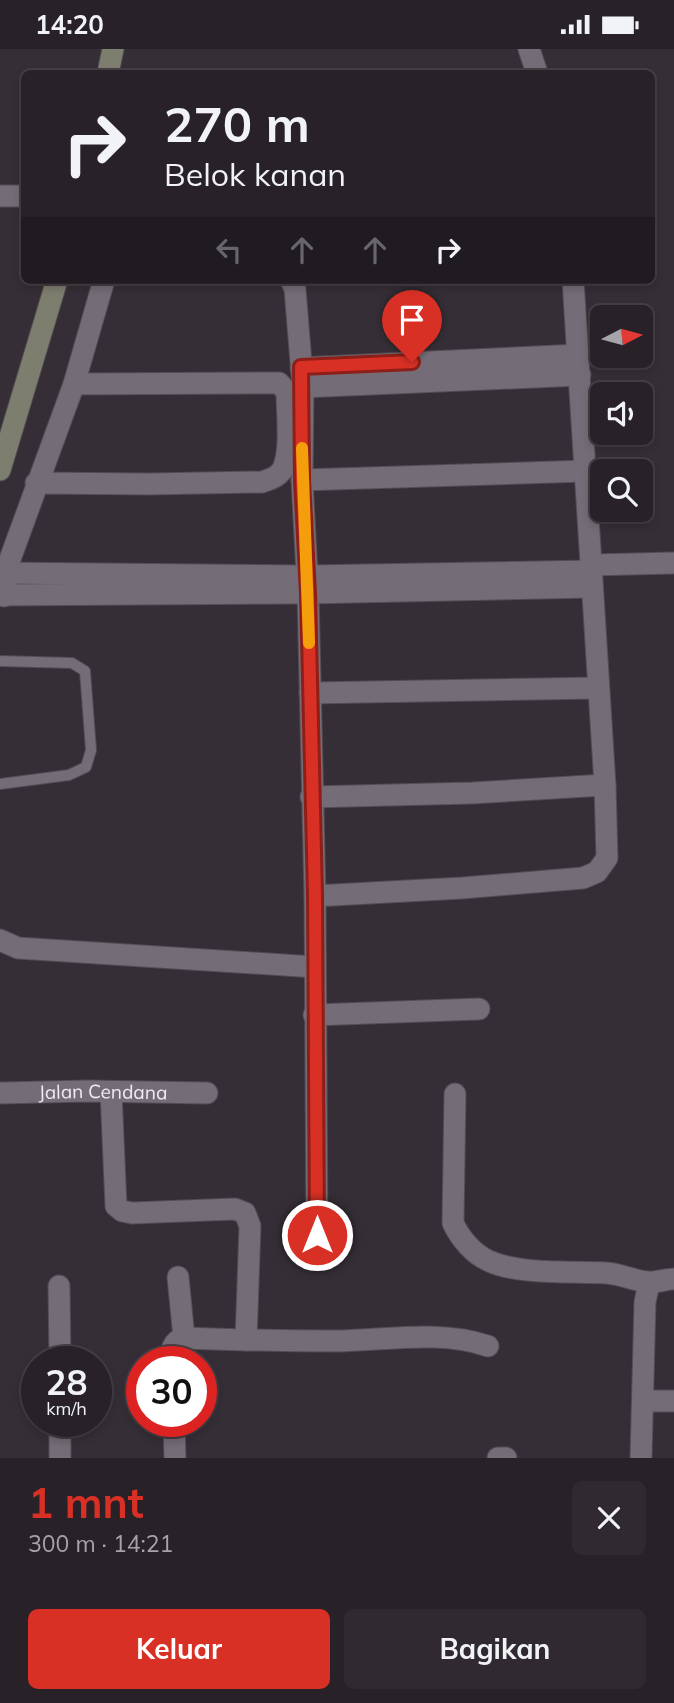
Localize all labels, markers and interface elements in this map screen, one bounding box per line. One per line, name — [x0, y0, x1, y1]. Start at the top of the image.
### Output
text: 14:20 — [35, 8, 104, 41]
text: 270 m — [164, 93, 310, 154]
icon: right — [49, 98, 140, 189]
text: Belok kanan — [164, 154, 346, 194]
icon: left — [210, 231, 248, 269]
icon: ahead — [283, 231, 321, 269]
icon: ahead — [356, 231, 394, 269]
icon: right — [429, 231, 467, 269]
pin — [382, 290, 442, 362]
icon: arrive — [393, 301, 431, 339]
north arrow — [590, 305, 653, 367]
map controls — [590, 305, 653, 522]
button: sound — [590, 382, 653, 445]
button: search — [590, 459, 653, 522]
street label: Jalan Cendana — [38, 1079, 168, 1104]
position arrow — [280, 1198, 354, 1272]
speed limit sign: 30 — [126, 1346, 217, 1437]
text: 28 — [45, 1360, 88, 1404]
text: km/h — [46, 1397, 87, 1420]
text: 1 mnt — [28, 1476, 144, 1529]
button: close — [572, 1481, 646, 1555]
text: 300 m · 14:21 — [28, 1529, 173, 1558]
button: Keluar — [28, 1609, 330, 1689]
button: Bagikan — [344, 1609, 646, 1689]

